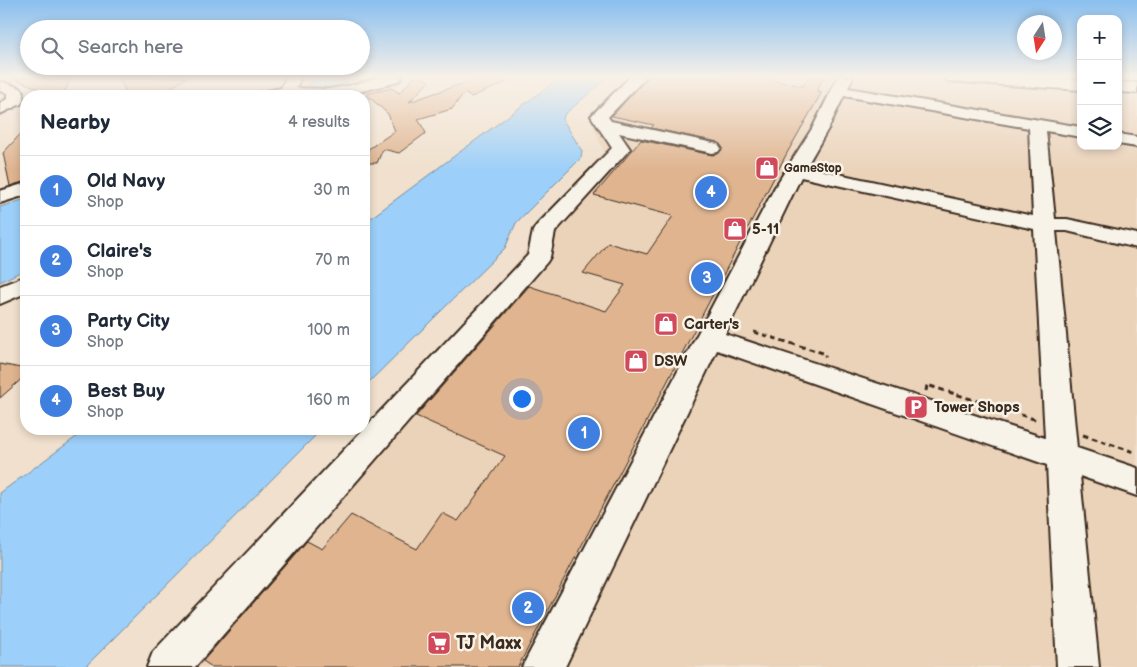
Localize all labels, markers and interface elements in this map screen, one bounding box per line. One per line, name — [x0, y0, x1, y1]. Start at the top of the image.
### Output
north arrow — [1017, 15, 1062, 60]
map controls — [1077, 15, 1122, 150]
button: + — [1077, 15, 1122, 60]
search box — [20, 20, 370, 75]
icon: search — [38, 34, 66, 62]
text: Search here — [78, 36, 183, 59]
button: − — [1077, 60, 1122, 105]
button: layers — [1077, 105, 1122, 150]
text: Nearby — [40, 110, 110, 135]
text: 4 results — [288, 113, 350, 132]
shop icon: GameStop — [754, 155, 780, 181]
place label: GameStop — [784, 161, 842, 176]
text: Old Navy — [87, 170, 165, 193]
pin: 4 — [695, 173, 727, 211]
text: 1 — [53, 181, 59, 200]
text: 30 m — [313, 181, 350, 200]
text: Shop — [87, 193, 124, 212]
shop icon: 5-11 — [722, 216, 748, 242]
place label: 5-11 — [752, 220, 779, 239]
text: Claire's — [87, 240, 152, 263]
text: 2 — [51, 251, 61, 270]
text: 70 m — [315, 251, 350, 270]
pin: 3 — [691, 259, 723, 297]
text: Shop — [87, 263, 124, 282]
text: Party City — [87, 310, 170, 333]
shop icon: Carter's — [653, 311, 679, 337]
place label: Carter's — [684, 315, 739, 334]
text: 3 — [51, 321, 61, 340]
text: 100 m — [307, 321, 350, 340]
text: Shop — [87, 333, 124, 352]
shop icon: DSW — [623, 348, 649, 374]
place label: DSW — [654, 352, 688, 371]
text: Best Buy — [87, 380, 165, 403]
your location — [509, 386, 535, 412]
text: 4 — [51, 391, 61, 410]
text: 160 m — [307, 391, 350, 410]
parking icon: Tower Shops — [903, 394, 929, 420]
place label: Tower Shops — [934, 398, 1020, 417]
text: Shop — [87, 403, 124, 422]
pin: 1 — [568, 414, 600, 452]
pin: 2 — [512, 589, 544, 627]
supermarket icon: TJ Maxx — [426, 630, 452, 656]
place label: TJ Maxx — [456, 633, 521, 654]

